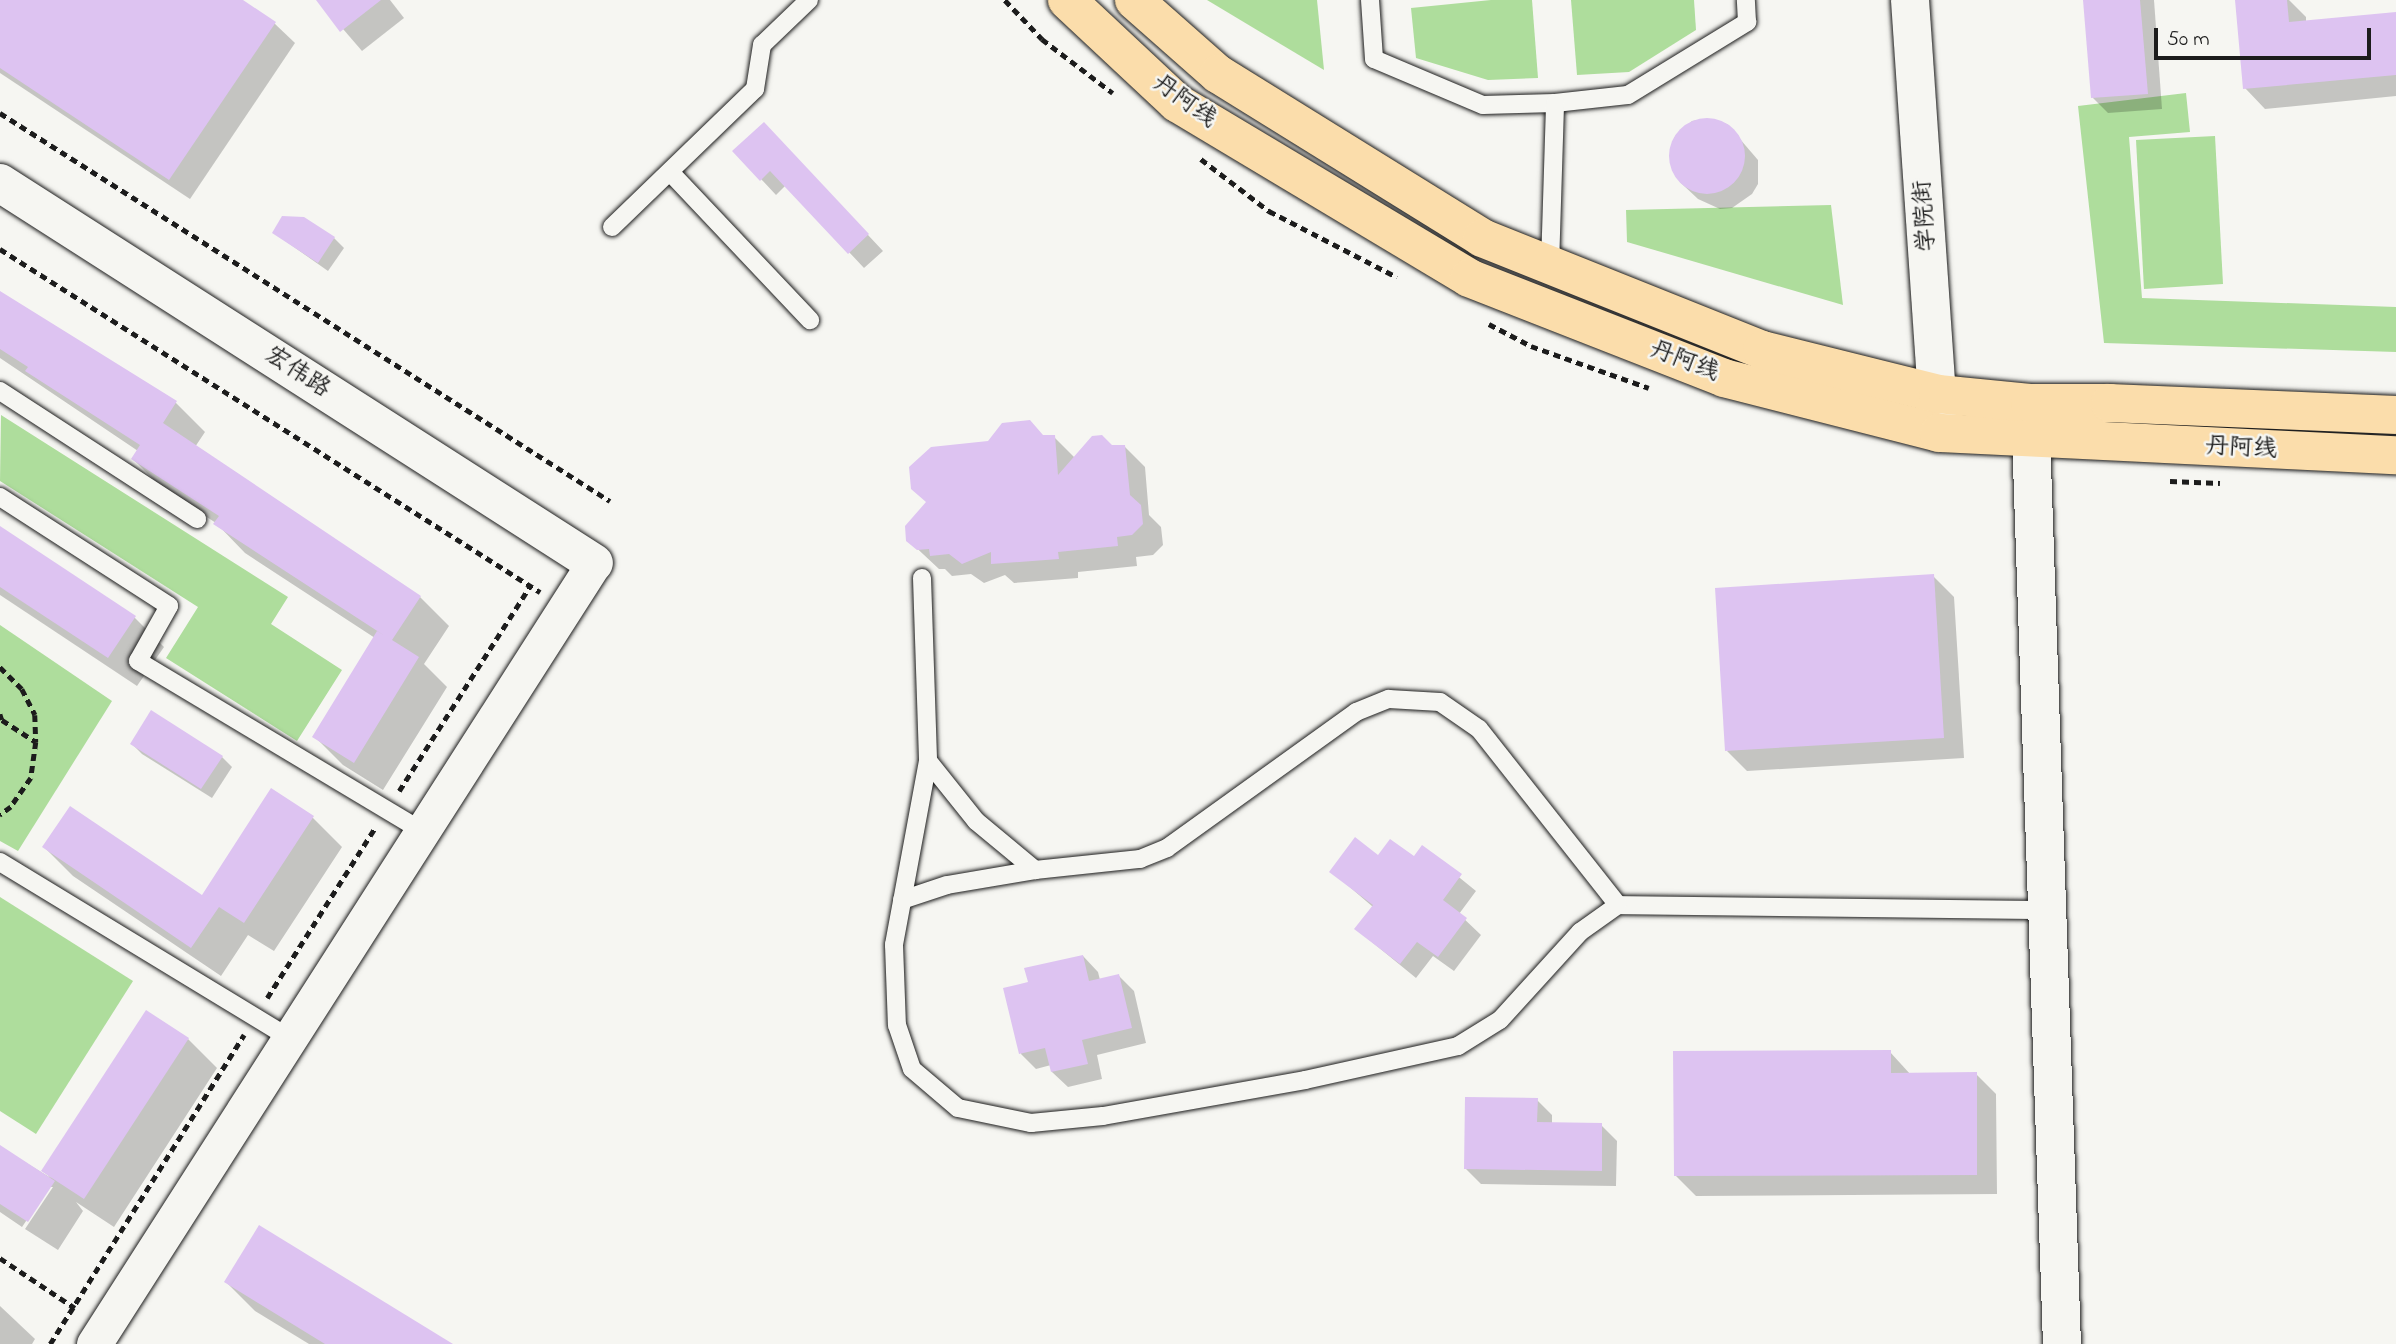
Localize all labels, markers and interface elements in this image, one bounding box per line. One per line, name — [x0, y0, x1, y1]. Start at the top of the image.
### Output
scale bar — [2158, 14, 2375, 58]
text: 50 m — [2167, 25, 2210, 55]
street label: 丹阿线 — [1146, 69, 1222, 135]
street label: 学院街 — [1909, 179, 1943, 253]
street label: 丹阿线 — [1645, 336, 1723, 388]
street label: 宏伟路 — [259, 341, 335, 405]
street label: 丹阿线 — [2204, 433, 2278, 465]

